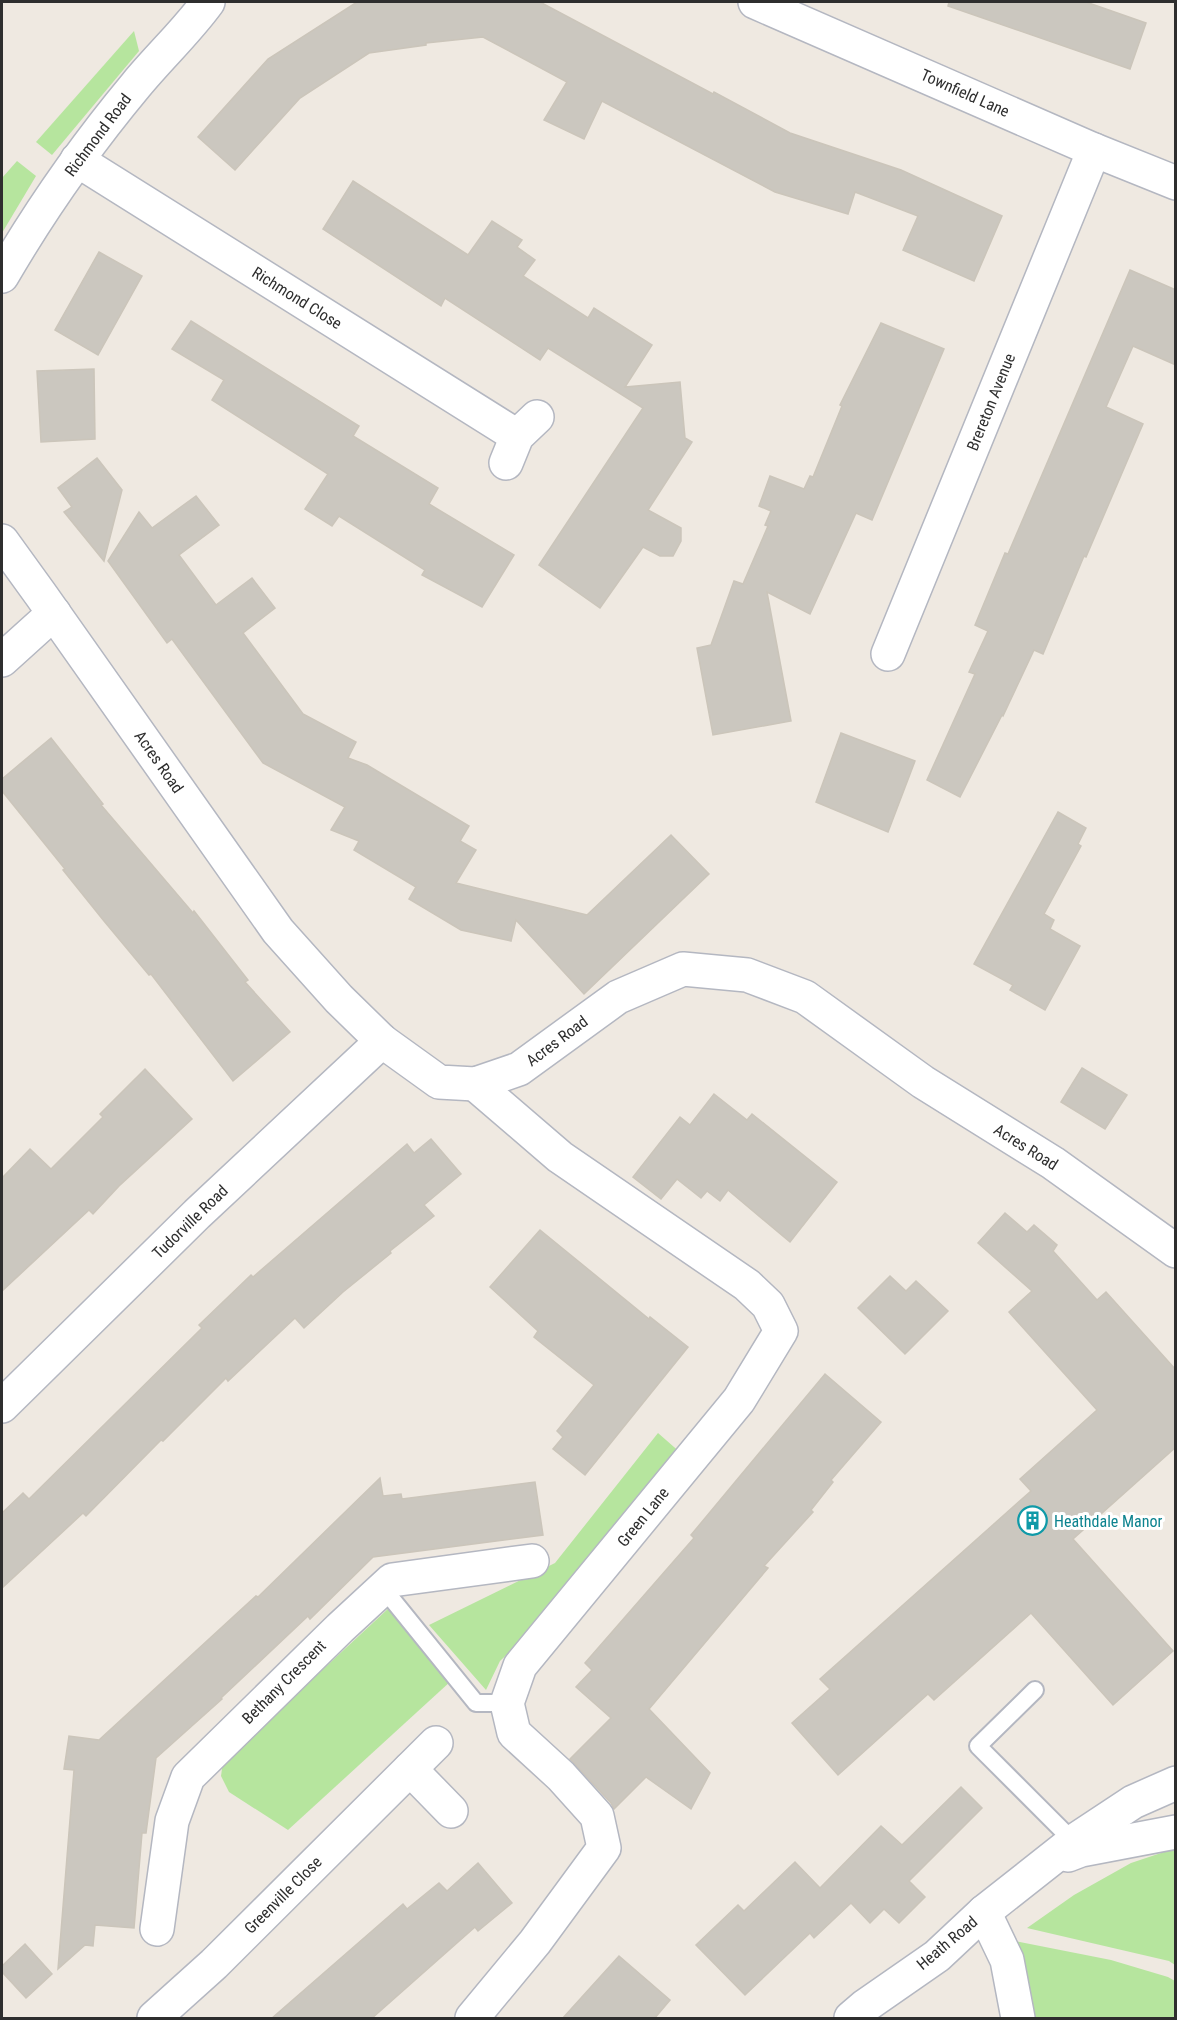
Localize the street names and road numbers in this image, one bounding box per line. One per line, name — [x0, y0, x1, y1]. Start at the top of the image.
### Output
street label: Townfield Lane — [918, 65, 1012, 121]
street label: Richmond Road — [61, 90, 135, 180]
street label: Richmond Close — [249, 263, 345, 333]
street label: Brereton Avenue — [963, 351, 1019, 453]
street label: Acres Road — [131, 727, 187, 797]
street label: Acres Road — [523, 1012, 591, 1070]
street label: Acres Road — [990, 1120, 1062, 1174]
street label: Tudorville Road — [148, 1181, 232, 1263]
street label: Green Lane — [613, 1483, 673, 1551]
street label: Bethany Crescent — [238, 1636, 330, 1728]
street label: Greenville Close — [240, 1852, 326, 1938]
street label: Heath Road — [913, 1912, 981, 1974]

